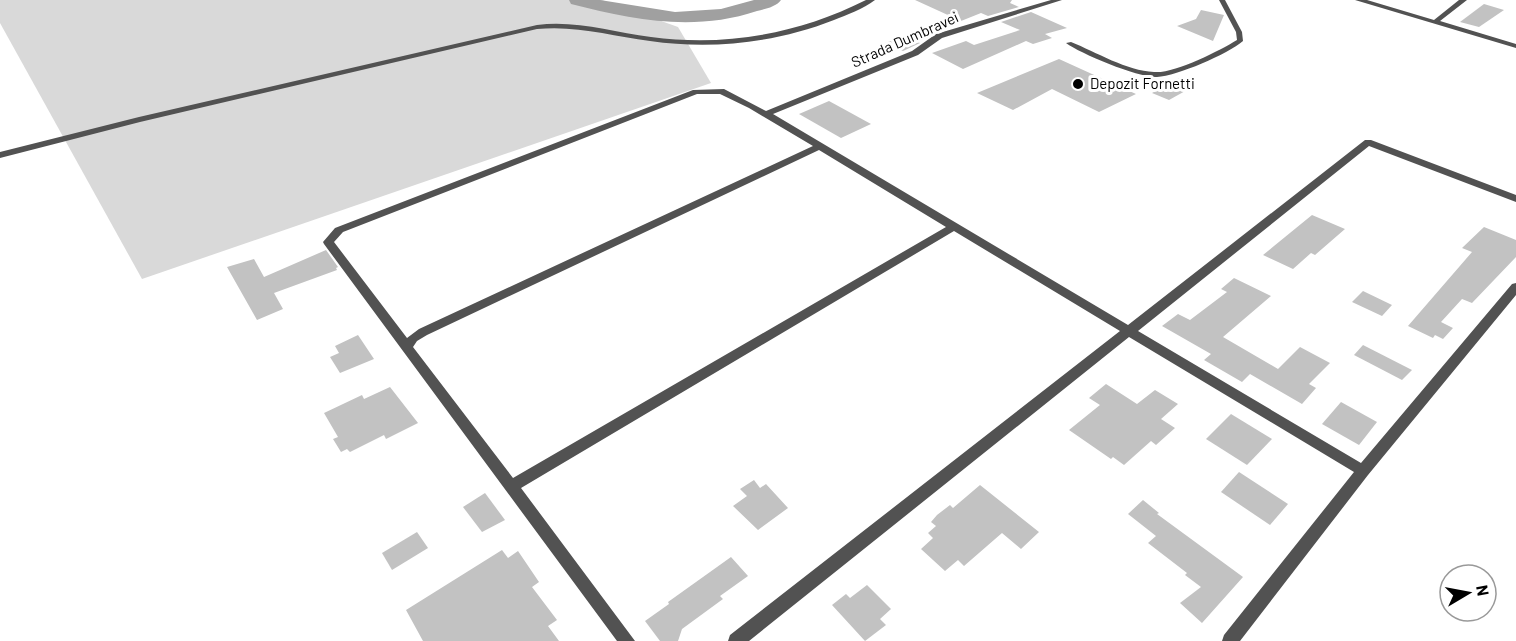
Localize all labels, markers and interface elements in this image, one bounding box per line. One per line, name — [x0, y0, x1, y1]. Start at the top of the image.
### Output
street label: Strada Dumbravei — [848, 7, 961, 71]
place label: Depozit Fornetti — [1090, 74, 1195, 92]
marker: Depozit Fornetti — [1071, 77, 1085, 91]
north arrow — [1438, 563, 1498, 623]
text: N — [1473, 583, 1494, 597]

